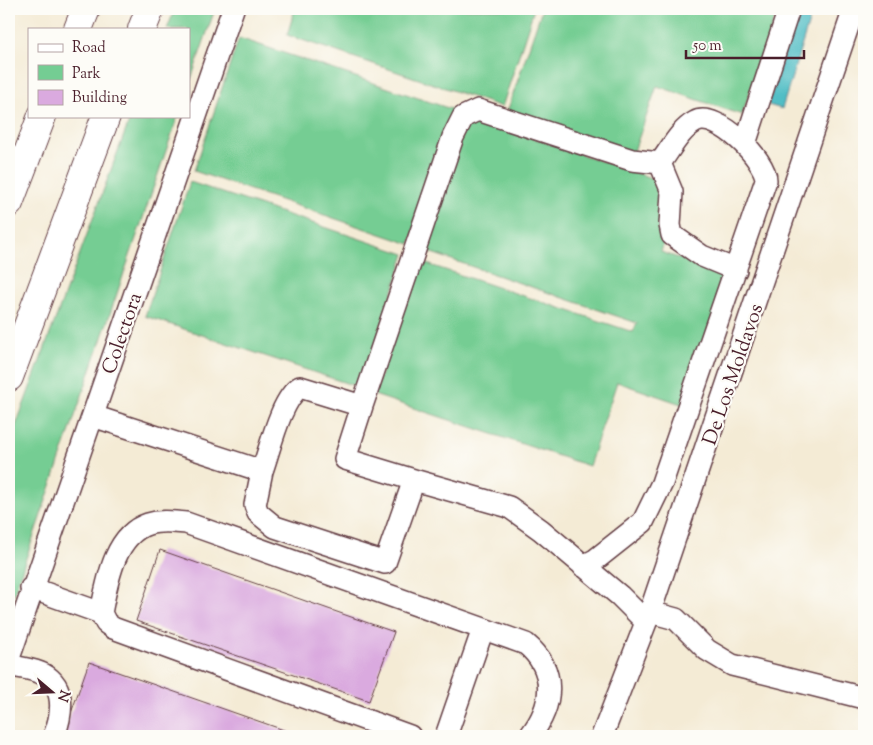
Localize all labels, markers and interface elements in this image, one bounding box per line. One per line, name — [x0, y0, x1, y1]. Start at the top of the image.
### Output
legend — [28, 28, 190, 118]
scale bar — [686, 28, 803, 60]
text: 50 m — [692, 36, 722, 57]
text: Road — [72, 38, 106, 59]
text: Park — [72, 64, 101, 85]
text: Building — [72, 88, 127, 109]
street label: Colectora — [96, 289, 151, 379]
street label: De Los Moldavos — [697, 300, 772, 449]
north arrow — [28, 668, 78, 718]
text: N — [51, 687, 74, 704]

